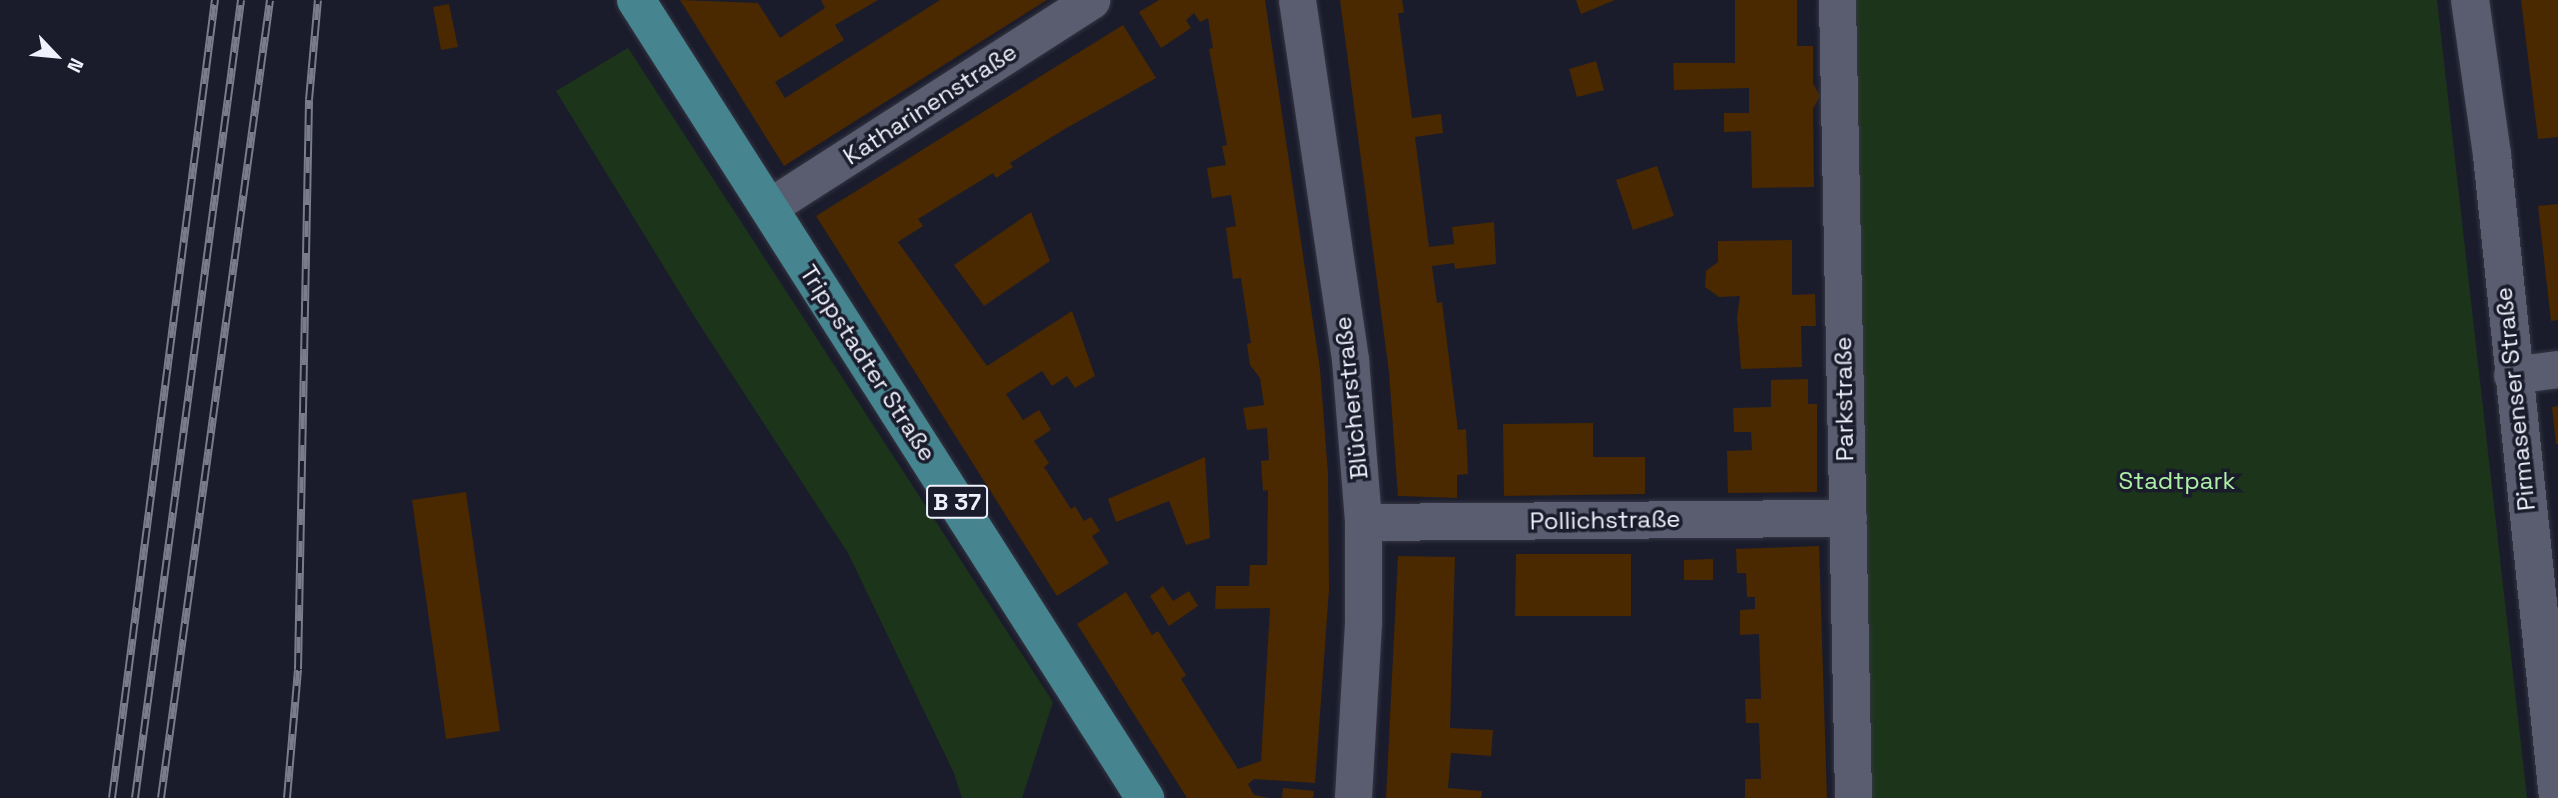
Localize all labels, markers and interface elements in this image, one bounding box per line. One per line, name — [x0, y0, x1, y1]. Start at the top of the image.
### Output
north arrow — [21, 21, 91, 91]
street label: Katharinenstraße — [838, 37, 1022, 171]
text: N — [61, 54, 89, 77]
street label: Trippstadter Straße — [794, 260, 942, 466]
street label: Pirmasenser Straße — [2489, 286, 2541, 512]
street label: Blücherstraße — [1328, 315, 1374, 481]
street label: Parkstraße — [1829, 336, 1859, 462]
park label: Stadtpark — [2119, 467, 2235, 495]
road number: B 37 — [926, 482, 988, 522]
street label: Pollichstraße — [1529, 504, 1681, 536]

